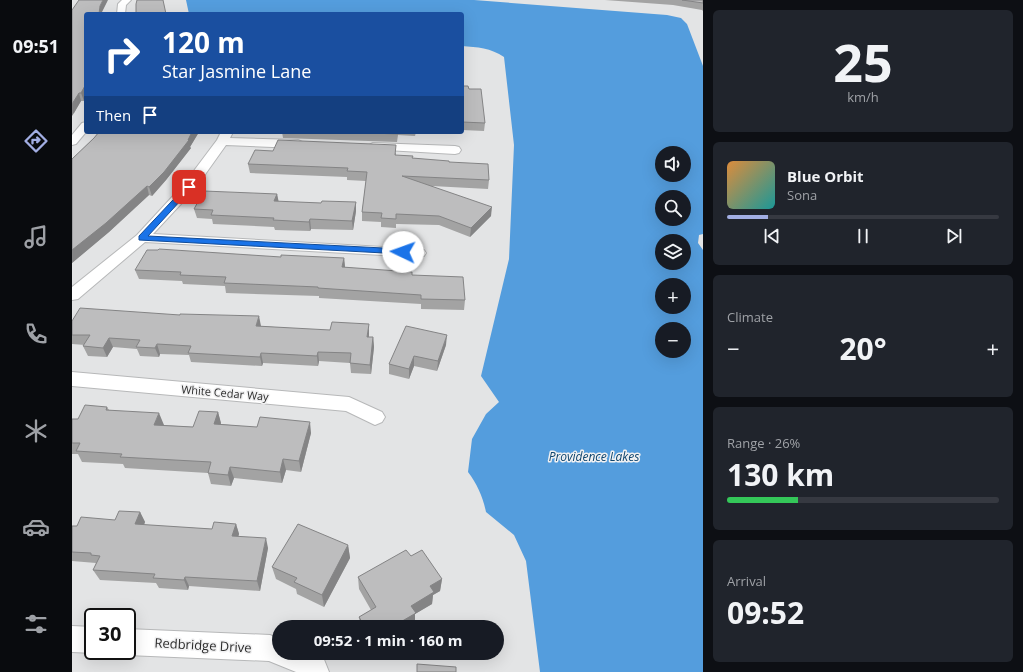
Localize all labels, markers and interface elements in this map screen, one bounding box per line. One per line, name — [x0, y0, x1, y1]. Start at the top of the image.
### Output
text: 120 m — [162, 23, 245, 61]
text: 25 — [833, 26, 893, 97]
icon: right — [96, 28, 148, 80]
text: 09:51 — [13, 34, 59, 58]
text: Star Jasmine Lane — [162, 59, 311, 83]
text: km/h — [847, 88, 879, 106]
icon: arrive — [139, 104, 161, 126]
text: Then — [96, 105, 131, 125]
icon: directions — [22, 127, 50, 155]
map controls — [655, 146, 691, 358]
button: sound — [655, 146, 691, 182]
text: Blue Orbit — [787, 166, 864, 186]
pin — [172, 170, 206, 204]
icon: arrive — [178, 176, 200, 198]
text: Sona — [787, 186, 817, 204]
button: search — [655, 190, 691, 226]
icon: music — [22, 223, 50, 251]
icon: previous — [761, 225, 783, 247]
icon: pause — [852, 225, 874, 247]
icon: next — [943, 225, 965, 247]
position arrow — [382, 231, 424, 273]
button: layers — [655, 234, 691, 270]
button: + — [655, 278, 691, 314]
text: Climate — [727, 308, 773, 326]
icon: phone — [22, 320, 50, 348]
button: − — [655, 322, 691, 358]
text: 20° — [839, 328, 887, 369]
text: − — [727, 333, 740, 363]
text: + — [986, 333, 999, 363]
street label: White Cedar Way — [181, 381, 270, 404]
icon: climate — [22, 417, 50, 445]
text: Range · 26% — [727, 434, 800, 452]
water label: Providence Lakes — [549, 448, 639, 465]
text: 130 km — [727, 454, 834, 495]
icon: car — [22, 513, 50, 541]
text: Arrival — [727, 572, 766, 590]
text: 09:52 — [727, 592, 804, 633]
speed limit sign: 30 — [84, 608, 136, 660]
icon: filters — [22, 610, 50, 638]
text: 09:52 · 1 min · 160 m — [314, 630, 462, 650]
street label: Redbridge Drive — [154, 633, 252, 657]

